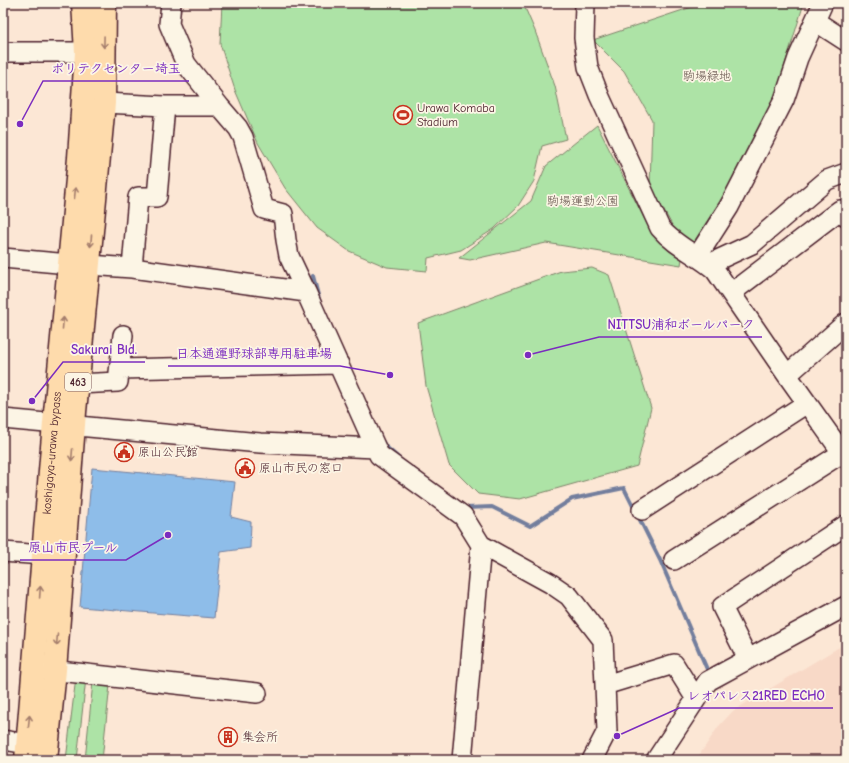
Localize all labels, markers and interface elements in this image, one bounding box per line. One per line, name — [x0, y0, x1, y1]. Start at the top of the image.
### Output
one-way arrow — [100, 35, 108, 48]
callout: ポリテクセンター埼玉 — [43, 56, 189, 81]
text: ポリテクセンター埼玉 — [51, 61, 181, 76]
park label: 駒場緑地 — [683, 69, 731, 83]
place label: Urawa Komaba Stadium — [417, 101, 495, 129]
sports icon: Urawa Komaba Stadium — [392, 104, 414, 126]
one-way arrow — [72, 187, 79, 200]
park label: 駒場運動公園 — [547, 194, 619, 208]
one-way arrow — [87, 234, 95, 247]
callout: NITTSU浦和ボールパーク — [599, 312, 762, 337]
one-way arrow — [59, 317, 67, 330]
text: NITTSU浦和ボールパーク — [608, 317, 754, 332]
callout: Sakurai Bld. — [63, 337, 145, 362]
callout: 日本通運野球部専用駐車場 — [168, 341, 340, 366]
text: Sakurai Bld. — [71, 342, 137, 357]
text: 日本通運野球部専用駐車場 — [176, 346, 332, 361]
road number: 463 — [65, 373, 91, 391]
street label: koshigaya-urawa bypass — [39, 391, 64, 515]
public building icon: 原山公民館 — [113, 441, 135, 463]
place label: 原山公民館 — [138, 445, 198, 459]
one-way arrow — [69, 448, 76, 461]
public building icon: 原山市民の窓口 — [234, 457, 256, 479]
place label: 原山市民の窓口 — [259, 461, 343, 475]
callout: 原山市民プール — [20, 535, 126, 560]
text: 原山市民プール — [28, 540, 118, 555]
one-way arrow — [36, 586, 43, 599]
one-way arrow — [54, 633, 61, 646]
callout: レオパレス21RED ECHO — [679, 683, 833, 708]
text: レオパレス21RED ECHO — [687, 688, 825, 703]
one-way arrow — [26, 715, 33, 728]
building icon: 集会所 — [217, 726, 239, 748]
place label: 集会所 — [242, 730, 278, 744]

